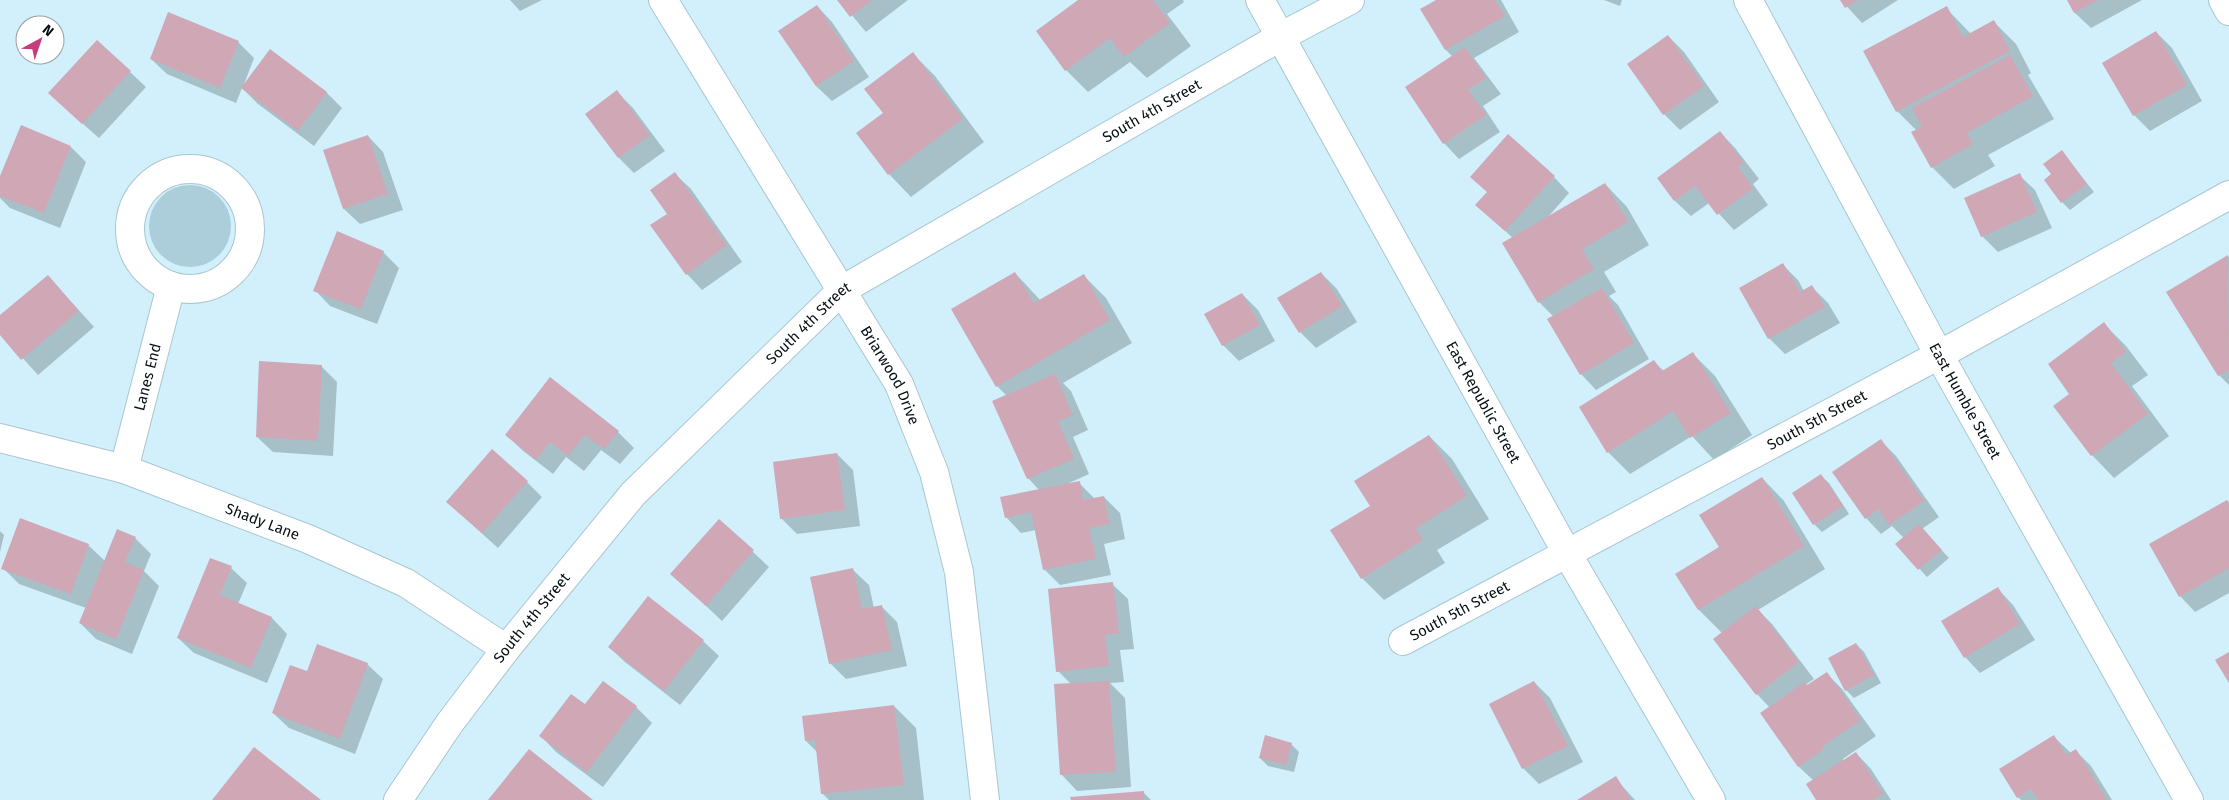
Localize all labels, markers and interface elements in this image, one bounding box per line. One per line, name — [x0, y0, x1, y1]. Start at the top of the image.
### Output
north arrow — [15, 15, 65, 65]
text: N — [39, 21, 57, 40]
street label: South 4th Street — [1099, 75, 1205, 147]
street label: South 4th Street — [762, 278, 854, 368]
street label: Briarwood Drive — [856, 323, 923, 427]
street label: East Republic Street — [1442, 338, 1524, 467]
street label: East Humble Street — [1925, 340, 2005, 463]
street label: Lanes End — [130, 341, 165, 413]
street label: South 5th Street — [1764, 386, 1870, 454]
street label: Shady Lane — [223, 499, 302, 544]
street label: South 4th Street — [490, 569, 574, 667]
street label: South 5th Street — [1407, 577, 1513, 645]

